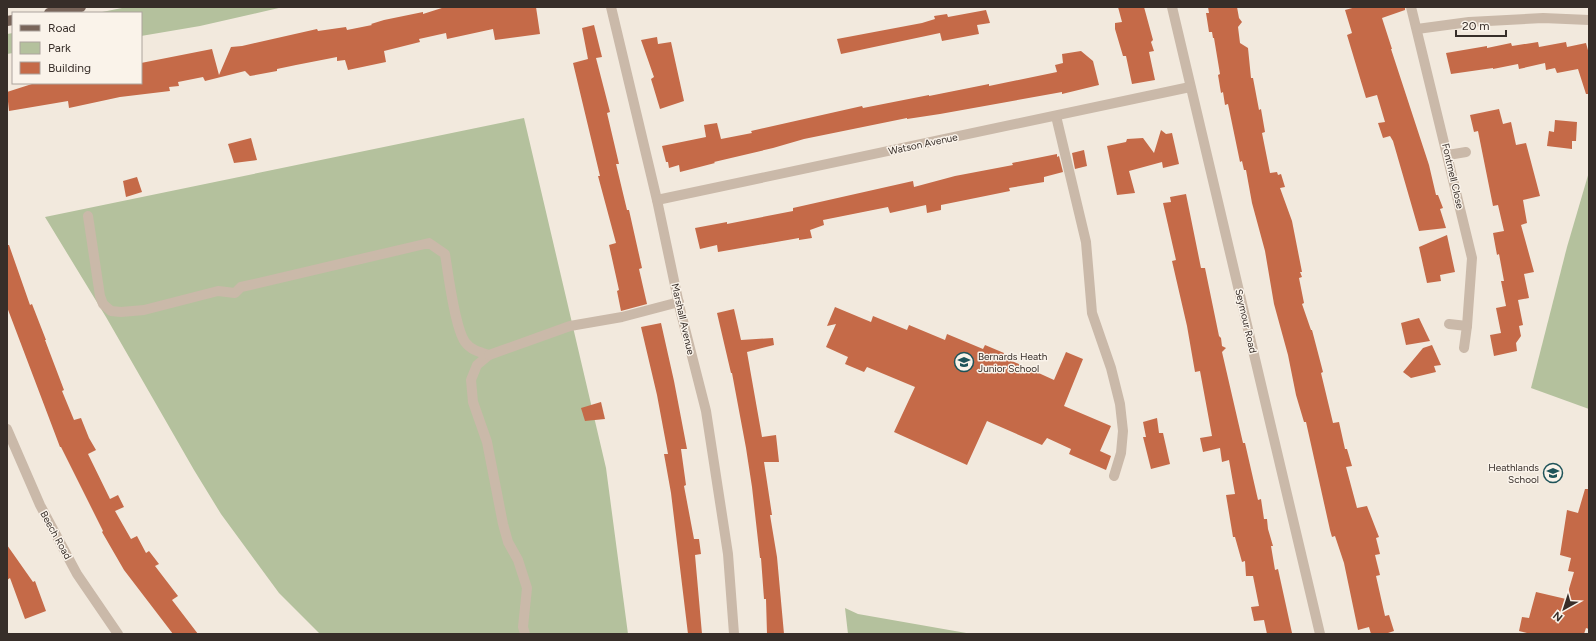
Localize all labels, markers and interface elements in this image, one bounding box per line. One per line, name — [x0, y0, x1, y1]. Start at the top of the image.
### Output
legend — [12, 12, 142, 84]
scale bar — [1456, 12, 1506, 38]
text: 20 m — [1462, 19, 1490, 33]
text: Road — [48, 21, 76, 35]
text: Park — [48, 41, 71, 55]
text: Building — [48, 61, 91, 75]
street label: Watson Avenue — [887, 130, 959, 158]
street label: Fontmell Close — [1439, 142, 1467, 210]
street label: Marshall Avenue — [668, 282, 698, 357]
street label: Seymour Road — [1232, 288, 1260, 354]
place label: Bernards Heath Junior School — [978, 350, 1048, 375]
school or university icon: Bernards Heath Junior School — [953, 351, 975, 373]
place label: Heathlands School — [1488, 461, 1539, 486]
school or university icon: Heathlands School — [1542, 462, 1564, 484]
street label: Beech Road — [37, 508, 75, 562]
north arrow — [1544, 589, 1584, 629]
text: N — [1551, 609, 1565, 624]

